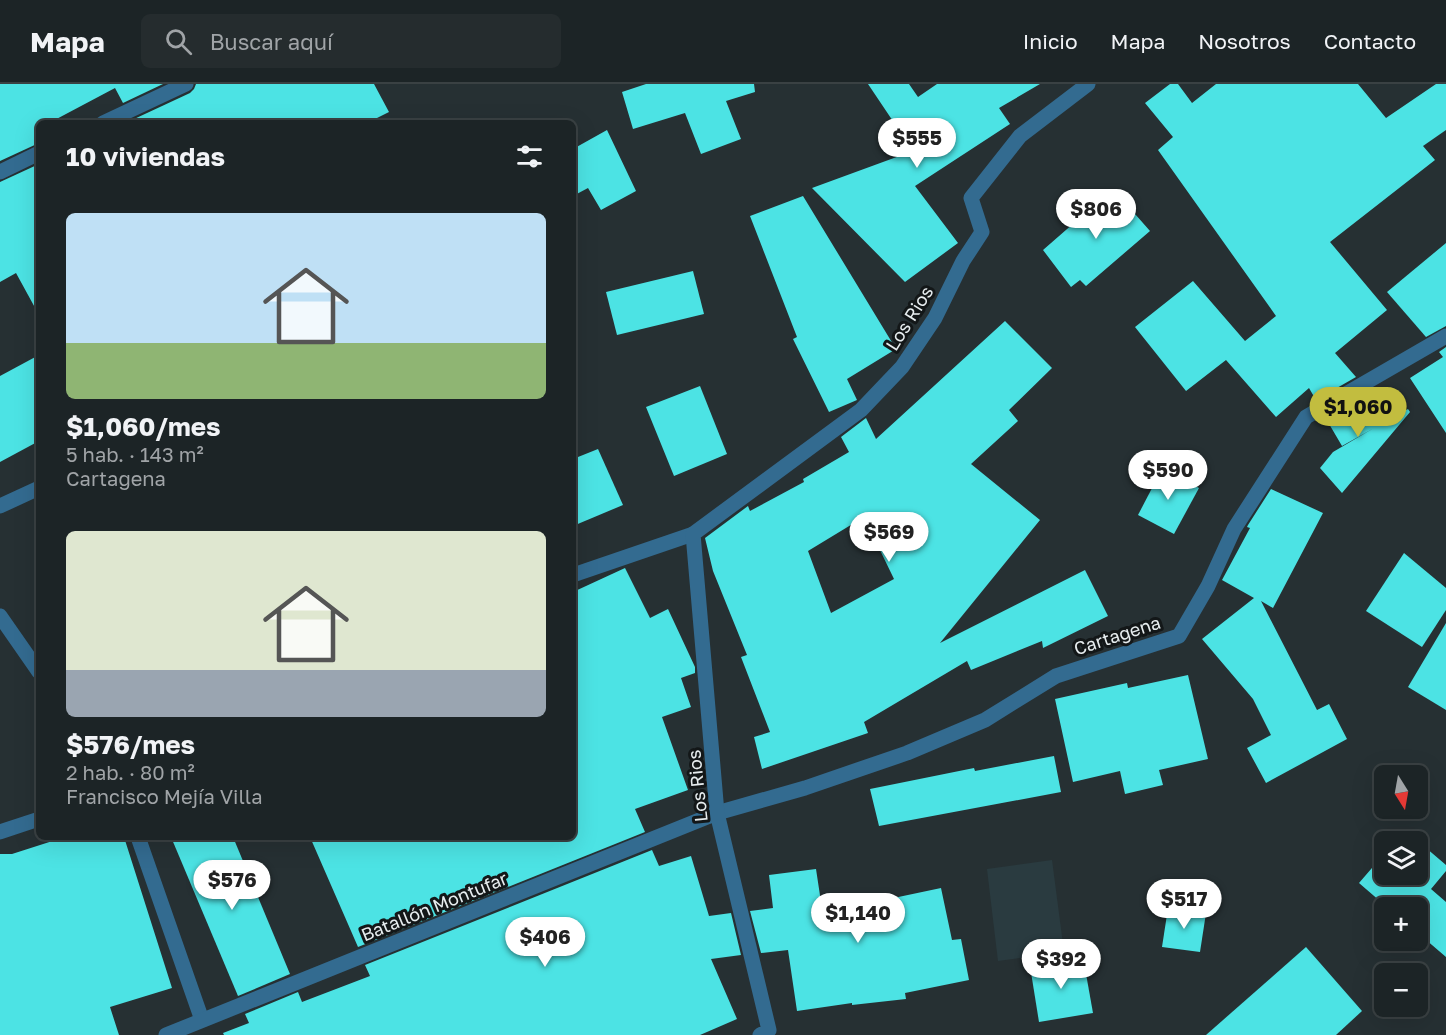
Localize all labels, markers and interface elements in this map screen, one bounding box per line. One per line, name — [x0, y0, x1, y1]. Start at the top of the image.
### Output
search box — [141, 14, 561, 68]
text: Mapa — [30, 25, 105, 58]
icon: search — [162, 25, 195, 58]
text: Buscar aquí — [210, 28, 333, 55]
text: Inicio — [1023, 28, 1078, 54]
text: Mapa — [1111, 28, 1165, 54]
text: Nosotros — [1198, 28, 1291, 54]
text: Contacto — [1324, 28, 1416, 54]
pin: $555 — [881, 118, 953, 169]
text: $555 — [892, 125, 942, 149]
icon: filters — [513, 140, 546, 173]
text: 10 viviendas — [66, 141, 225, 172]
pin: $806 — [1060, 189, 1132, 240]
text: $806 — [1070, 196, 1122, 220]
icon: home — [252, 252, 360, 360]
street label: Los Rios — [881, 282, 937, 354]
pin: $1,060 — [1309, 387, 1407, 438]
text: $1,060 — [1324, 394, 1392, 418]
text: $1,060/mes — [66, 411, 221, 442]
text: 5 hab. · 143 m² — [66, 442, 204, 466]
pin: $590 — [1132, 450, 1204, 501]
text: $590 — [1142, 457, 1194, 481]
text: Cartagena — [66, 466, 166, 490]
pin: $569 — [853, 512, 925, 563]
text: $569 — [864, 519, 915, 543]
icon: home — [252, 570, 360, 678]
street label: Cartagena — [1071, 611, 1163, 659]
text: $576/mes — [66, 729, 195, 760]
street label: Los Rios — [682, 749, 712, 823]
text: 2 hab. · 80 m² — [66, 760, 195, 784]
north arrow — [1374, 765, 1428, 819]
map controls — [1374, 765, 1428, 1017]
text: Francisco Mejía Villa — [66, 784, 263, 808]
button: layers — [1374, 831, 1428, 885]
pin: $576 — [196, 860, 268, 911]
text: $576 — [207, 867, 257, 891]
street label: Batallón Montufar — [358, 867, 510, 945]
pin: $517 — [1148, 879, 1220, 930]
text: $517 — [1161, 886, 1207, 910]
pin: $1,140 — [809, 893, 907, 944]
button: + — [1374, 897, 1428, 951]
text: $1,140 — [825, 900, 891, 924]
pin: $406 — [509, 917, 581, 968]
text: $406 — [519, 924, 571, 948]
pin: $392 — [1025, 939, 1097, 990]
text: $392 — [1036, 946, 1086, 970]
button: − — [1374, 963, 1428, 1017]

